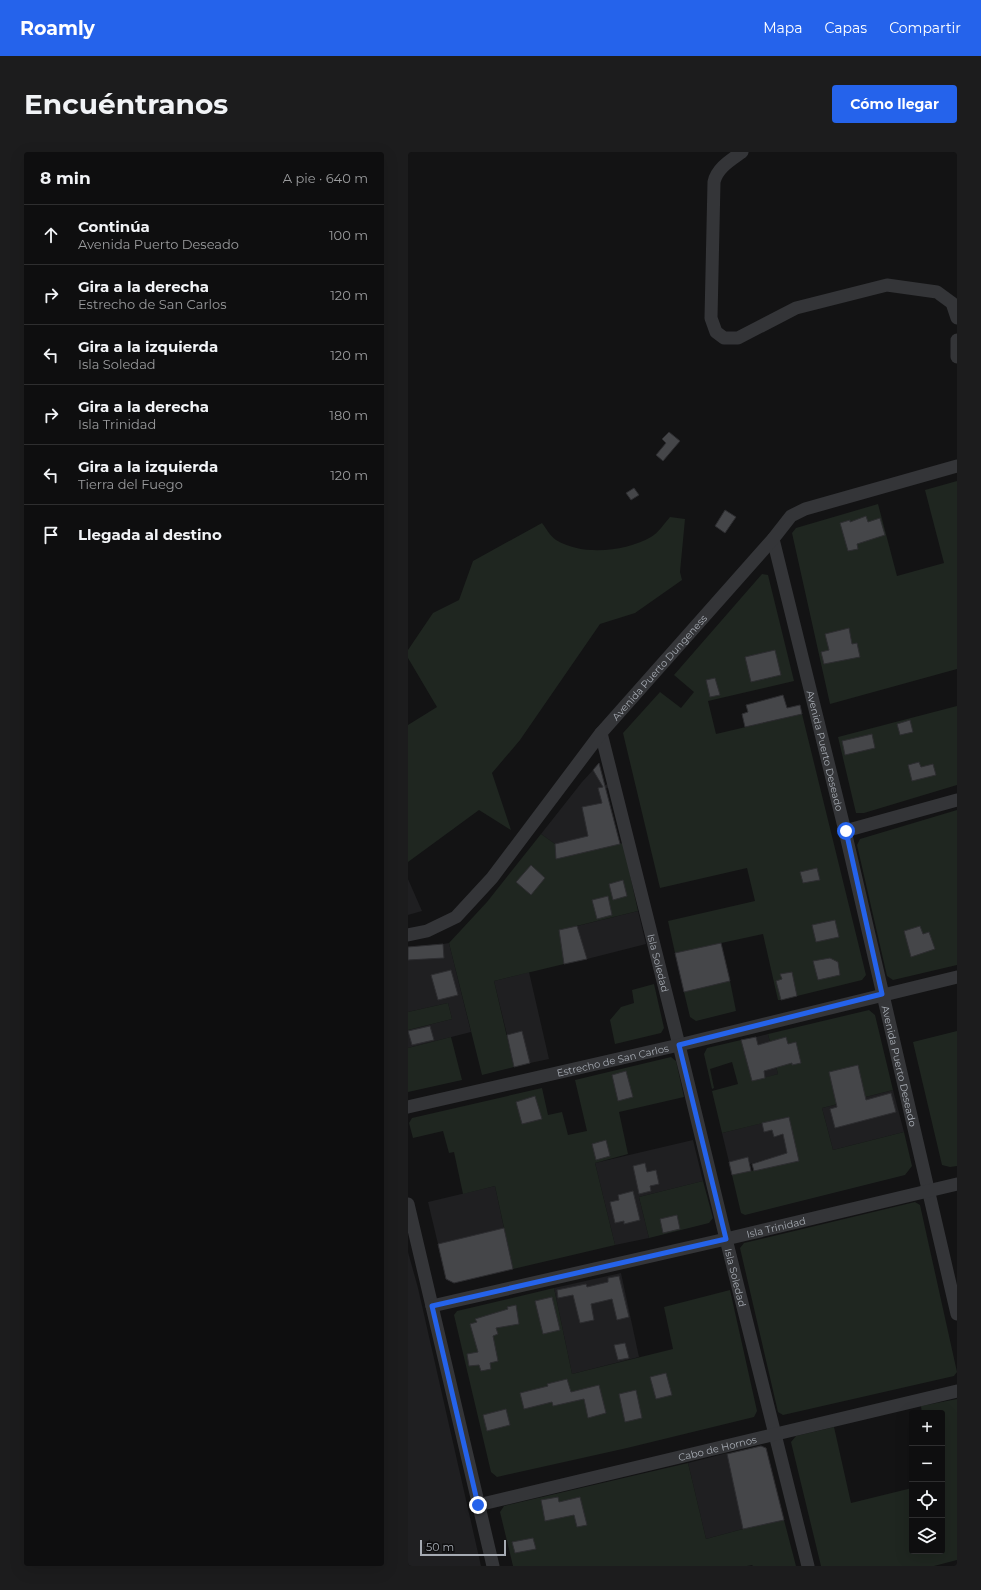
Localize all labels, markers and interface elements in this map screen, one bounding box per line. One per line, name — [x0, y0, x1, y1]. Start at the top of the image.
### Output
text: Roamly — [20, 17, 95, 40]
text: Mapa — [763, 19, 803, 37]
text: Capas — [825, 19, 867, 37]
text: Compartir — [889, 19, 961, 37]
button: Cómo llegar — [832, 85, 957, 123]
text: Encuéntranos — [24, 87, 228, 121]
text: 8 min — [40, 168, 91, 188]
text: A pie · 640 m — [283, 170, 368, 186]
text: Continúa — [78, 217, 150, 236]
icon: ahead — [40, 224, 62, 246]
text: 100 m — [329, 227, 368, 243]
text: Avenida Puerto Deseado — [78, 236, 239, 252]
text: Gira a la derecha — [78, 277, 209, 296]
icon: right — [40, 284, 62, 306]
text: 120 m — [330, 287, 368, 303]
text: Estrecho de San Carlos — [78, 296, 227, 312]
text: Gira a la izquierda — [78, 337, 218, 356]
icon: left — [40, 344, 62, 366]
text: 120 m — [330, 347, 368, 363]
text: Isla Soledad — [78, 356, 156, 372]
text: Gira a la derecha — [78, 397, 209, 416]
icon: right — [40, 404, 62, 426]
text: 180 m — [329, 407, 368, 423]
text: Isla Trinidad — [78, 416, 156, 432]
text: Gira a la izquierda — [78, 457, 218, 476]
icon: left — [40, 464, 62, 486]
text: 120 m — [330, 467, 368, 483]
text: Tierra del Fuego — [78, 476, 183, 492]
icon: arrive — [40, 524, 62, 546]
text: Llegada al destino — [78, 525, 222, 544]
street label: Avenida Puerto Dungeness — [609, 612, 710, 723]
street label: Avenida Puerto Deseado — [804, 689, 846, 813]
route start — [837, 822, 855, 840]
street label: Isla Soledad — [644, 932, 672, 994]
street label: Avenida Puerto Deseado — [879, 1004, 919, 1128]
street label: Estrecho de San Carlos — [556, 1042, 670, 1080]
street label: Isla Trinidad — [745, 1214, 807, 1241]
street label: Isla Soledad — [722, 1247, 749, 1308]
map controls — [909, 1410, 945, 1554]
button: + — [909, 1410, 945, 1446]
street label: Cabo de Hornos — [677, 1433, 758, 1464]
button: − — [909, 1446, 945, 1482]
button: locate — [909, 1482, 945, 1518]
route end — [469, 1496, 487, 1514]
button: layers — [909, 1518, 945, 1554]
scale bar — [420, 1538, 506, 1557]
text: 50 m — [426, 1540, 454, 1554]

